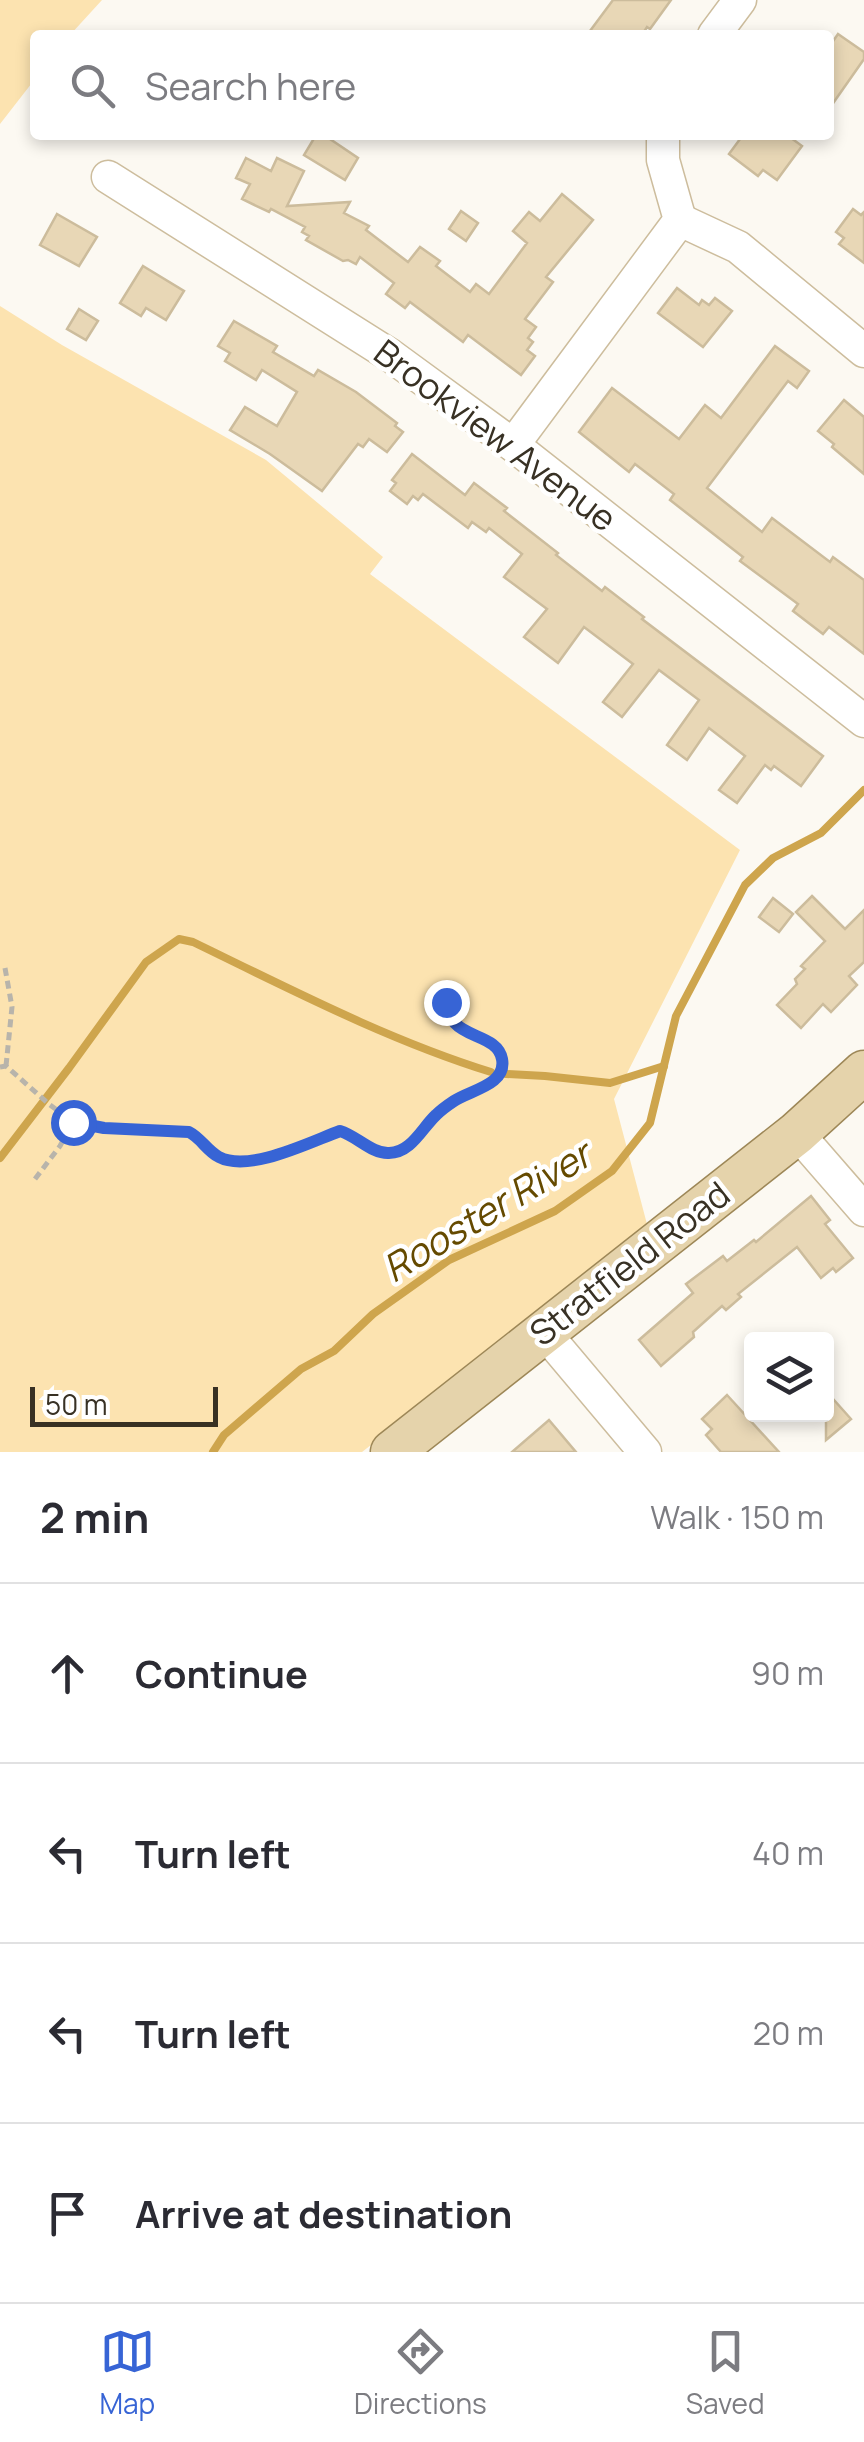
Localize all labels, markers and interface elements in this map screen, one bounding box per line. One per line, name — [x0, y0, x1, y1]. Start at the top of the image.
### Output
search box — [30, 30, 834, 140]
icon: search — [65, 58, 120, 113]
text: Search here — [145, 59, 356, 111]
street label: Brookview Avenue — [365, 328, 627, 542]
route end — [424, 980, 470, 1026]
route start — [51, 1100, 97, 1146]
water label: Rooster River — [372, 1126, 603, 1293]
street label: Stratfield Road — [519, 1170, 739, 1356]
map controls — [744, 1332, 834, 1422]
button: layers — [744, 1332, 834, 1422]
scale bar — [30, 1382, 218, 1426]
text: 50 m — [45, 1385, 108, 1423]
text: 2 min — [40, 1488, 149, 1546]
text: Walk · 150 m — [650, 1495, 824, 1539]
icon: ahead — [40, 1646, 95, 1701]
text: Continue — [135, 1647, 308, 1699]
text: 90 m — [751, 1651, 824, 1695]
icon: left — [40, 1826, 95, 1881]
text: Turn left — [135, 1827, 291, 1879]
text: 40 m — [752, 1831, 824, 1875]
icon: left — [40, 2006, 95, 2061]
text: Turn left — [135, 2007, 291, 2059]
text: 20 m — [753, 2011, 824, 2055]
icon: arrive — [40, 2186, 95, 2241]
text: Arrive at destination — [135, 2187, 512, 2239]
tab: Map — [99, 2324, 155, 2422]
tab: Directions — [354, 2324, 487, 2422]
tab: Saved — [686, 2324, 765, 2422]

